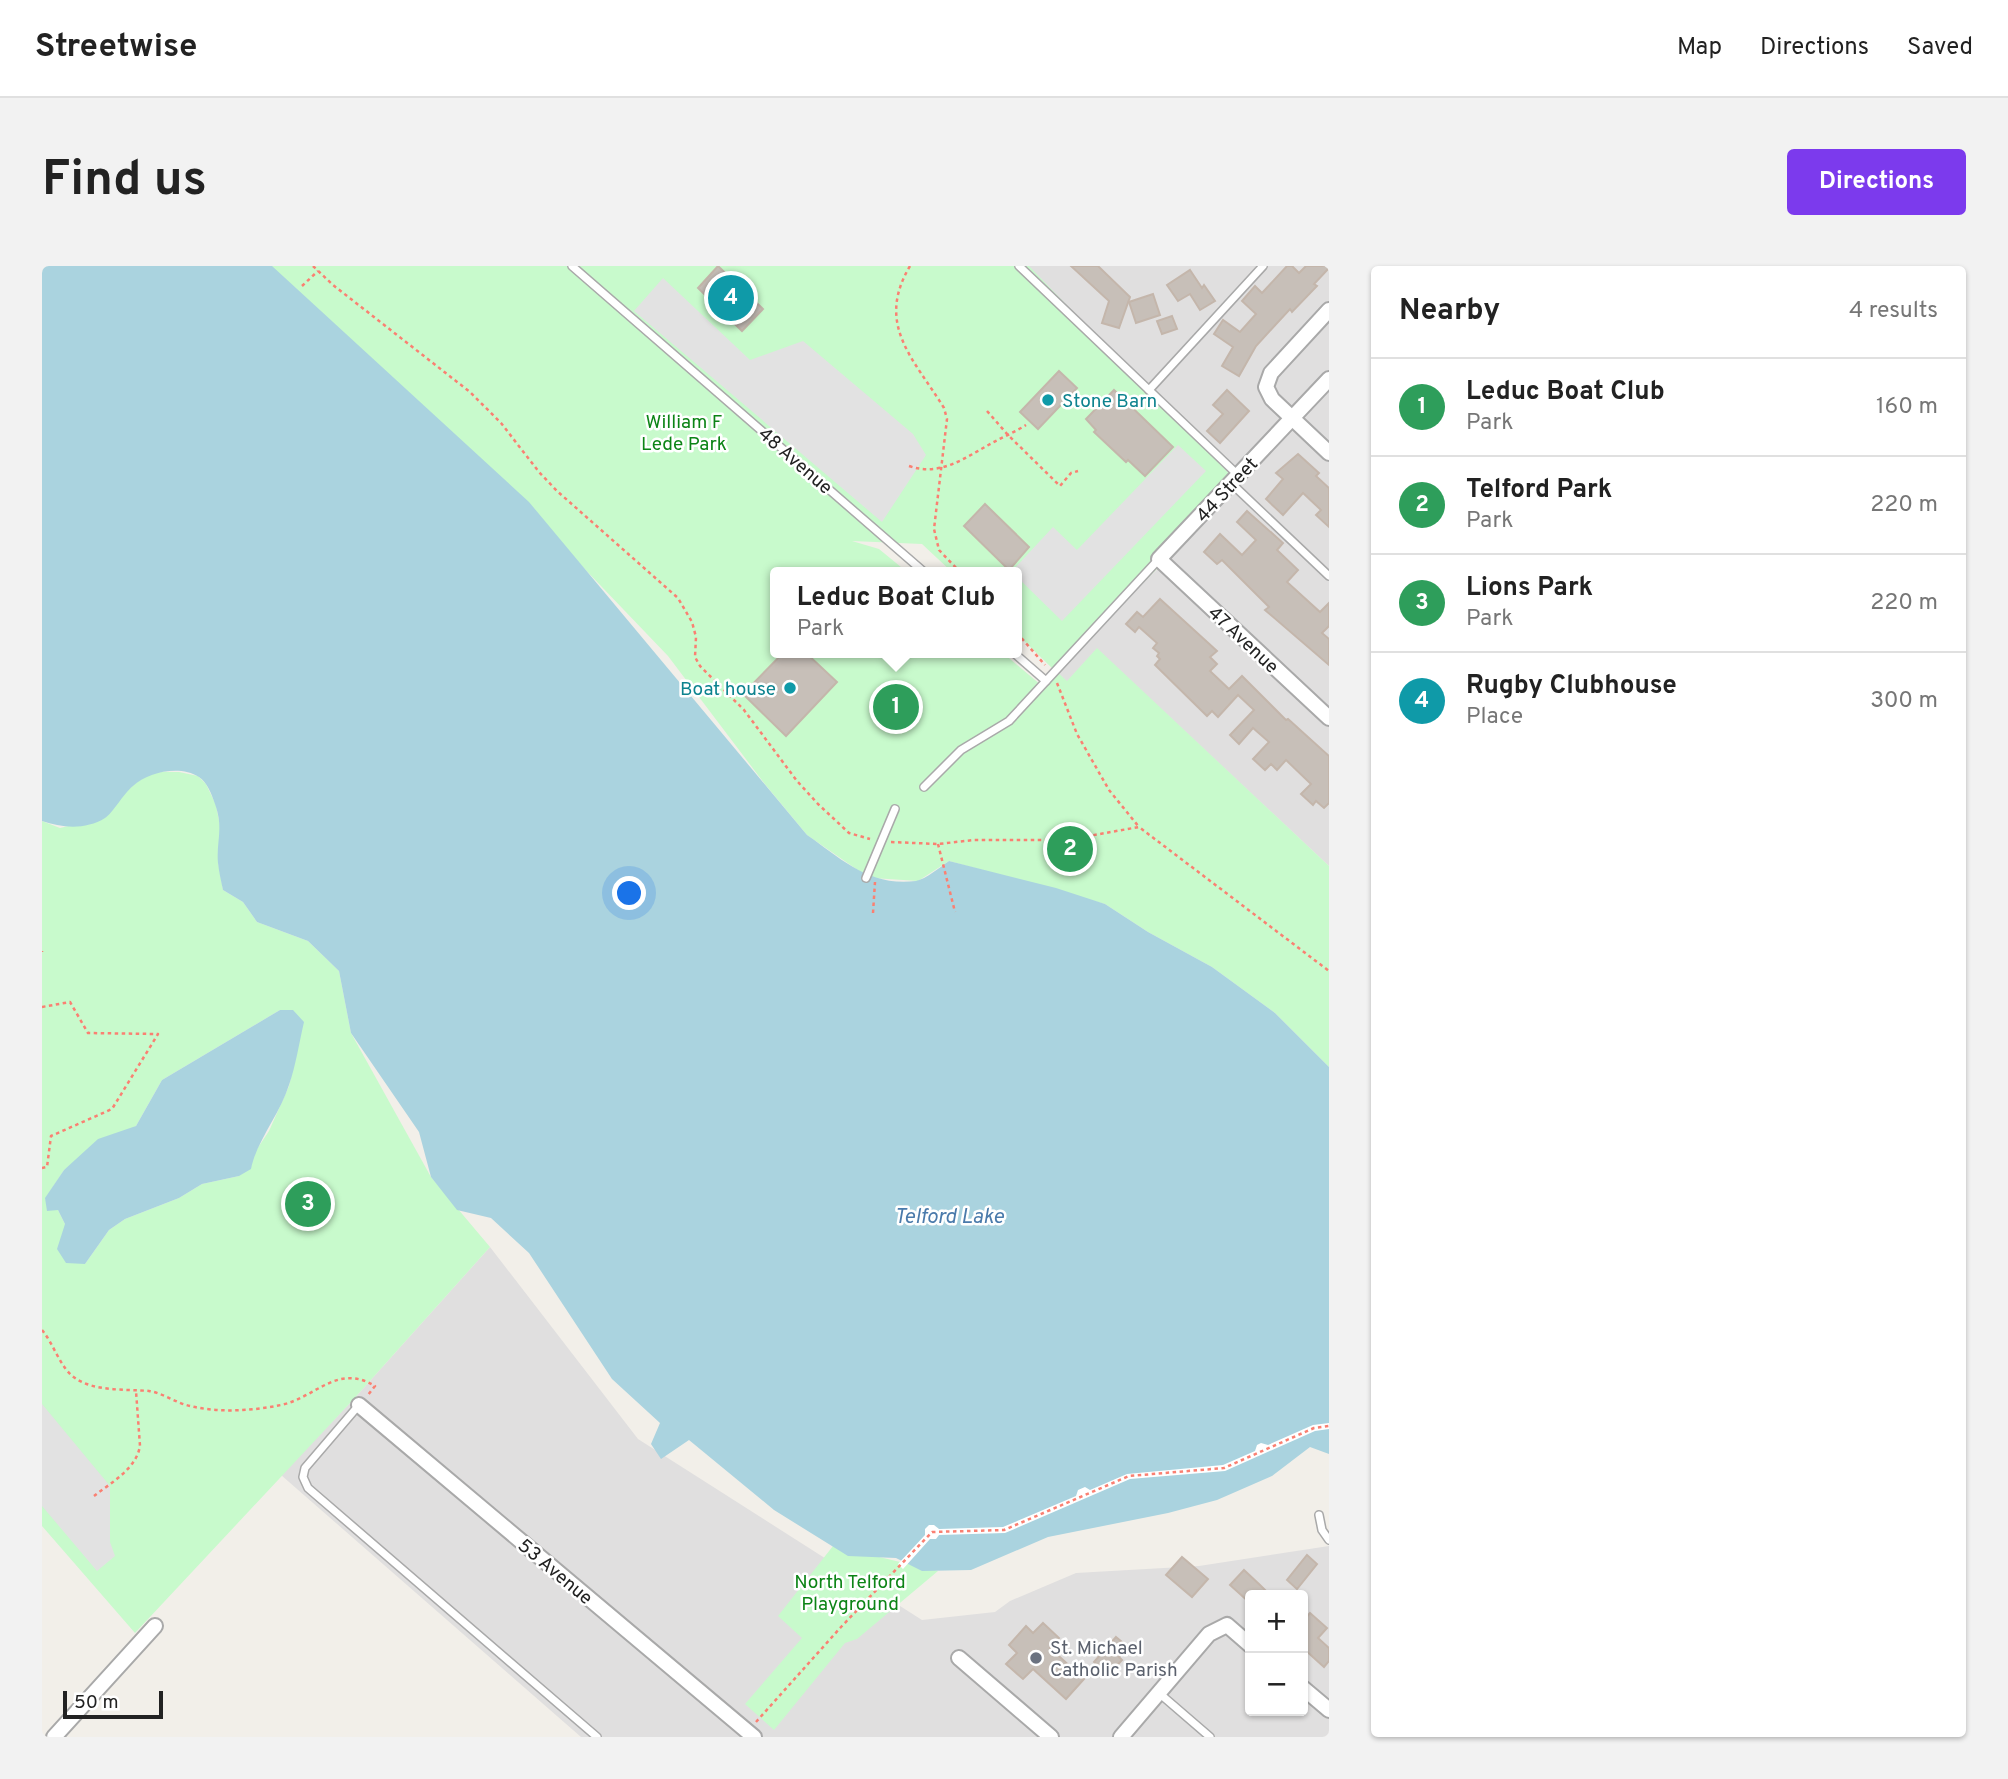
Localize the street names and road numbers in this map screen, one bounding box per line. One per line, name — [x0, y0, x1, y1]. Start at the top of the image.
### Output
street label: 48 Avenue — [753, 423, 837, 500]
street label: 44 Street — [1191, 453, 1264, 528]
street label: 47 Avenue — [1202, 602, 1283, 679]
street label: 53 Avenue — [512, 1534, 597, 1611]

